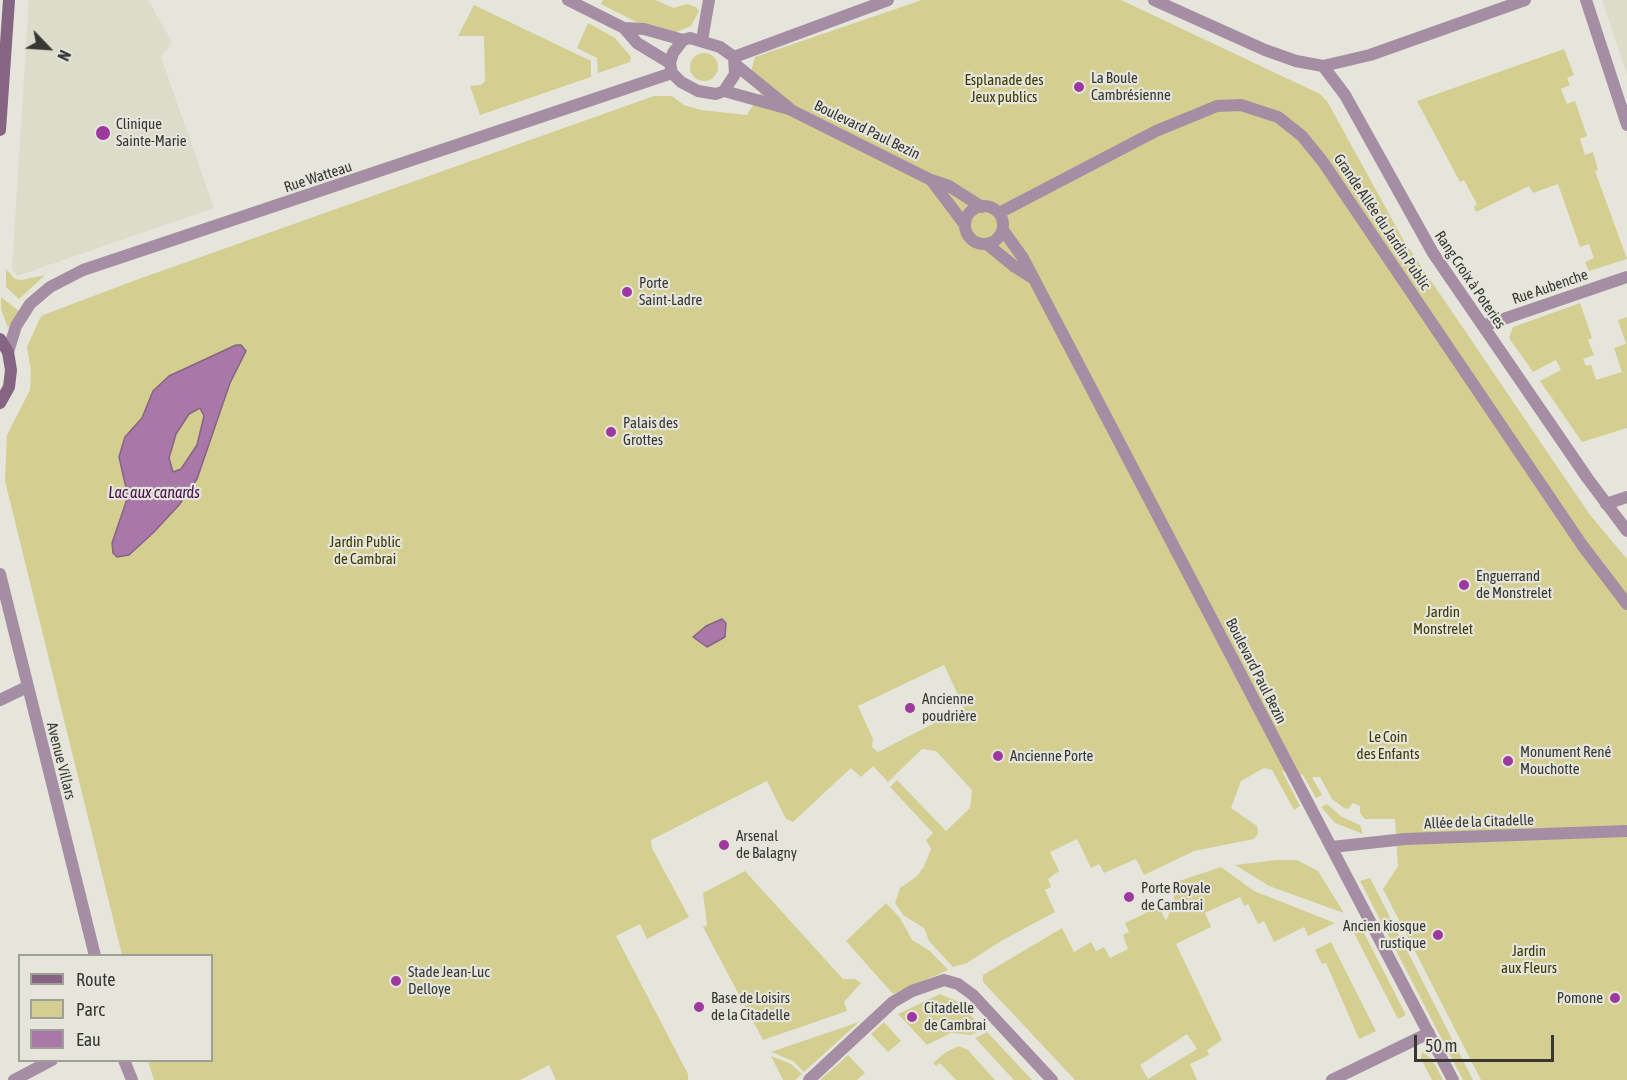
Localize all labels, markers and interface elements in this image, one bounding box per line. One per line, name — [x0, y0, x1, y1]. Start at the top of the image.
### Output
north arrow — [18, 18, 78, 78]
text: N — [54, 48, 74, 64]
place label: La Boule Cambrésienne — [1091, 69, 1171, 104]
park label: Esplanade des Jeux publics — [964, 71, 1044, 106]
marker: La Boule Cambrésienne — [1072, 80, 1086, 94]
street label: Boulevard Paul Bezin — [811, 97, 923, 163]
place label: Clinique Sainte-Marie — [116, 115, 186, 150]
marker: Clinique Sainte-Marie — [94, 124, 112, 142]
street label: Grande Allée du Jardin Public — [1330, 151, 1434, 293]
street label: Rue Watteau — [282, 158, 354, 196]
street label: Rang Croix à Poteries — [1431, 228, 1509, 332]
street label: Rue Aubenche — [1510, 266, 1590, 308]
place label: Porte Saint-Ladre — [639, 274, 702, 309]
marker: Porte Saint-Ladre — [620, 285, 634, 299]
place label: Palais des Grottes — [623, 414, 678, 449]
marker: Palais des Grottes — [604, 425, 618, 439]
water label: Lac aux canards — [108, 483, 200, 503]
park label: Jardin Public de Cambrai — [330, 533, 400, 568]
place label: Enguerrand de Monstrelet — [1476, 567, 1552, 602]
marker: Enguerrand de Monstrelet — [1457, 578, 1471, 592]
park label: Jardin Monstrelet — [1413, 603, 1473, 638]
street label: Boulevard Paul Bezin — [1222, 615, 1290, 727]
place label: Ancienne poudrière — [922, 690, 976, 725]
marker: Ancienne poudrière — [903, 701, 917, 715]
street label: Avenue Villars — [43, 720, 79, 802]
park label: Le Coin des Enfants — [1357, 728, 1419, 763]
place label: Monument René Mouchotte — [1520, 743, 1611, 778]
place label: Ancienne Porte — [1010, 747, 1093, 765]
marker: Ancienne Porte — [991, 749, 1005, 763]
marker: Monument René Mouchotte — [1501, 754, 1515, 768]
street label: Allée de la Citadelle — [1424, 811, 1534, 833]
place label: Arsenal de Balagny — [736, 827, 797, 862]
marker: Arsenal de Balagny — [717, 838, 731, 852]
place label: Porte Royale de Cambrai — [1141, 879, 1211, 914]
marker: Porte Royale de Cambrai — [1122, 890, 1136, 904]
place label: Ancien kiosque rustique — [1343, 917, 1426, 952]
marker: Ancien kiosque rustique — [1431, 928, 1445, 942]
park label: Jardin aux Fleurs — [1501, 942, 1557, 977]
legend — [18, 954, 213, 1062]
place label: Stade Jean-Luc Delloye — [408, 963, 490, 998]
text: Route — [76, 969, 115, 990]
marker: Stade Jean-Luc Delloye — [389, 974, 403, 988]
place label: Base de Loisirs de la Citadelle — [711, 989, 790, 1024]
place label: Pomone — [1557, 989, 1603, 1007]
marker: Pomone — [1608, 991, 1622, 1005]
text: Parc — [76, 999, 105, 1020]
place label: Citadelle de Cambrai — [924, 999, 986, 1034]
marker: Base de Loisirs de la Citadelle — [692, 1000, 706, 1014]
marker: Citadelle de Cambrai — [905, 1010, 919, 1024]
scale bar — [1417, 1023, 1556, 1061]
text: Eau — [76, 1029, 101, 1050]
text: 50 m — [1425, 1035, 1457, 1056]

